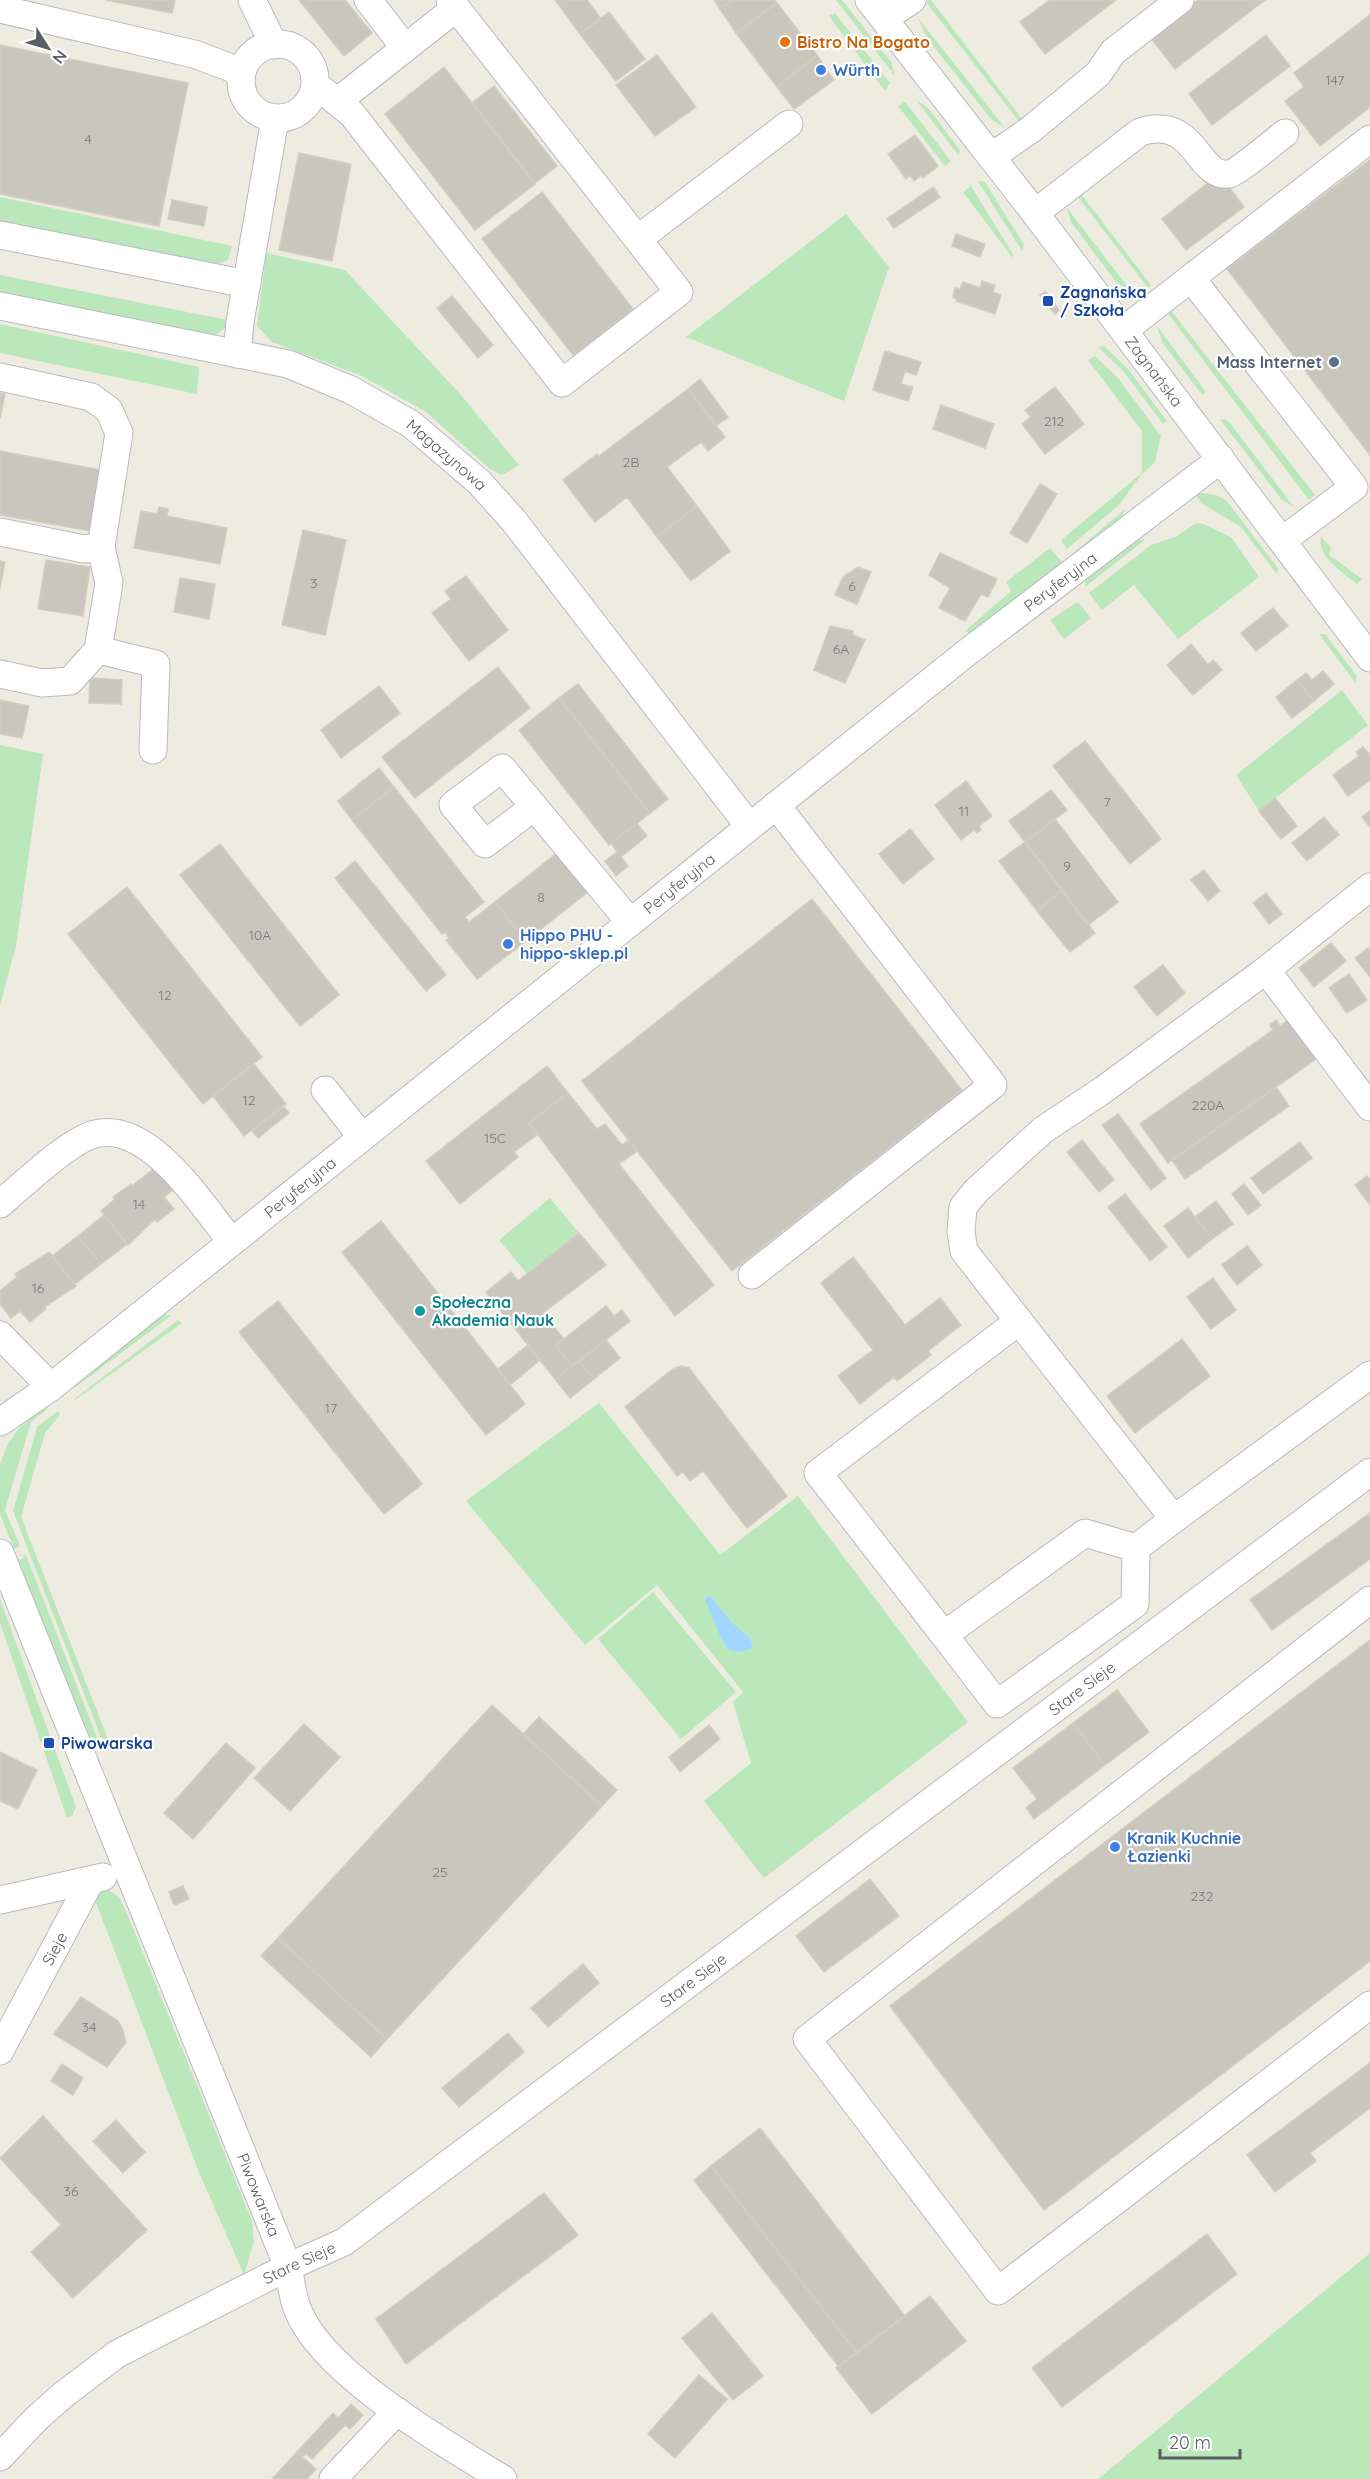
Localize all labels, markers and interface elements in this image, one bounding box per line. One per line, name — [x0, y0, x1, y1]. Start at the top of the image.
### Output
north arrow — [18, 18, 78, 78]
place label: Bistro Na Bogato — [797, 32, 930, 52]
marker: Bistro Na Bogato — [778, 35, 792, 49]
text: N — [48, 46, 72, 68]
place label: Würth — [833, 60, 880, 80]
marker: Würth — [814, 63, 828, 77]
house number: 147 — [1325, 71, 1345, 89]
house number: 4 — [84, 130, 92, 148]
place label: Zagnańska / Szkoła — [1060, 282, 1147, 320]
marker: Zagnańska / Szkoła — [1041, 294, 1055, 308]
street label: Zagnańska — [1121, 332, 1187, 411]
place label: Mass Internet — [1217, 352, 1322, 372]
marker: Mass Internet — [1327, 355, 1341, 369]
house number: 212 — [1044, 412, 1065, 430]
street label: Magazynowa — [402, 414, 492, 494]
house number: 2B — [623, 453, 639, 471]
street label: Peryferyjna — [1020, 547, 1101, 616]
house number: 3 — [310, 574, 318, 592]
house number: 6 — [848, 577, 856, 595]
house number: 6A — [833, 640, 849, 658]
house number: 7 — [1103, 793, 1111, 811]
house number: 11 — [959, 802, 969, 820]
street label: Peryferyjna — [639, 848, 719, 918]
house number: 9 — [1063, 857, 1071, 875]
house number: 8 — [537, 888, 545, 906]
place label: Hippo PHU - hippo-sklep.pl — [520, 925, 628, 963]
house number: 10A — [249, 926, 271, 944]
marker: Hippo PHU - hippo-sklep.pl — [501, 937, 515, 951]
house number: 12 — [159, 986, 172, 1004]
house number: 12 — [243, 1091, 256, 1109]
house number: 220A — [1192, 1096, 1224, 1114]
house number: 15C — [484, 1129, 506, 1147]
street label: Peryferyjna — [260, 1152, 340, 1222]
house number: 14 — [133, 1195, 145, 1213]
house number: 16 — [32, 1279, 45, 1297]
place label: Społeczna Akademia Nauk — [432, 1292, 554, 1330]
marker: Społeczna Akademia Nauk — [413, 1304, 427, 1318]
house number: 17 — [325, 1399, 337, 1417]
street label: Stare Sieje — [1045, 1657, 1119, 1720]
place label: Piwowarska — [61, 1733, 153, 1753]
marker: Piwowarska — [42, 1736, 56, 1750]
place label: Kranik Kuchnie Łazienki — [1127, 1828, 1241, 1866]
marker: Kranik Kuchnie Łazienki — [1108, 1840, 1122, 1854]
house number: 25 — [432, 1863, 448, 1881]
house number: 232 — [1191, 1887, 1214, 1905]
street label: Sieje — [38, 1929, 72, 1969]
street label: Stare Sieje — [656, 1948, 730, 2011]
house number: 34 — [82, 2018, 96, 2036]
street label: Piwowarska — [233, 2150, 285, 2239]
house number: 36 — [64, 2182, 79, 2200]
street label: Stare Sieje — [259, 2237, 339, 2288]
scale bar — [1160, 2422, 1240, 2460]
text: 20 m — [1169, 2431, 1211, 2454]

